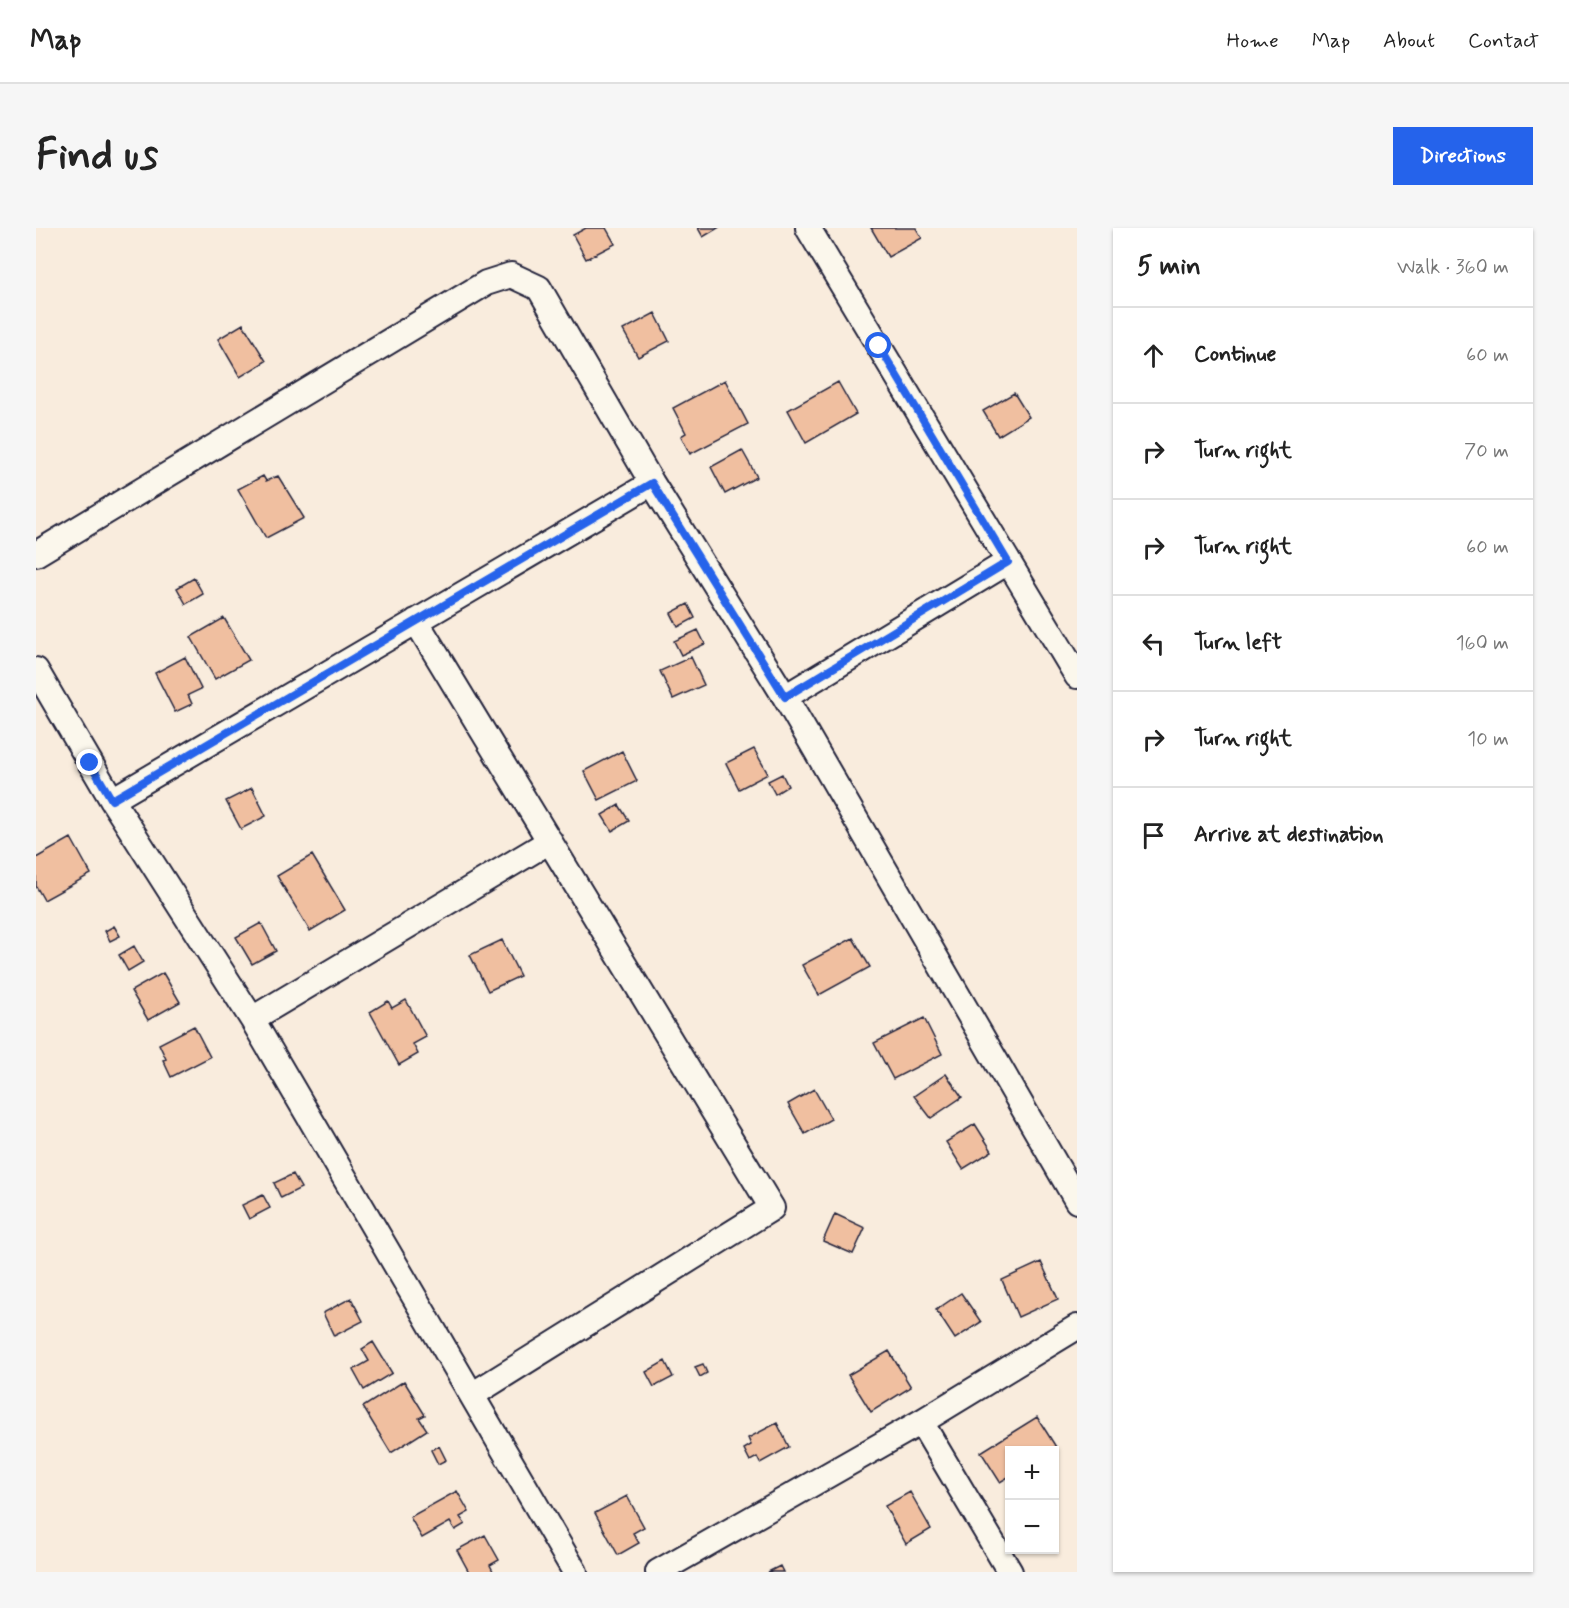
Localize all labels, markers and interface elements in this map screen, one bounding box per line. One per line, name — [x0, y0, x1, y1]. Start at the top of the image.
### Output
text: Map — [30, 23, 81, 60]
text: Home — [1227, 27, 1279, 55]
text: Map — [1312, 27, 1350, 55]
text: About — [1383, 27, 1435, 55]
text: Contact — [1468, 27, 1539, 55]
button: Directions — [1393, 127, 1533, 185]
text: Find us — [36, 129, 158, 184]
text: 5 min — [1137, 250, 1201, 284]
text: Walk · 360 m — [1397, 254, 1509, 281]
route start — [865, 332, 891, 358]
icon: ahead — [1137, 339, 1170, 372]
text: Continue — [1194, 341, 1276, 369]
text: 60 m — [1466, 342, 1509, 369]
icon: right — [1137, 435, 1170, 468]
text: Turn right — [1194, 437, 1292, 465]
text: 70 m — [1464, 438, 1509, 465]
icon: right — [1137, 531, 1170, 564]
text: Turn right — [1194, 533, 1292, 561]
text: 60 m — [1466, 534, 1509, 561]
icon: left — [1137, 627, 1170, 660]
text: Turn left — [1194, 629, 1282, 657]
text: 160 m — [1456, 630, 1509, 657]
icon: right — [1137, 723, 1170, 756]
text: Turn right — [1194, 725, 1292, 753]
text: 10 m — [1467, 726, 1509, 753]
route end — [76, 749, 102, 775]
icon: arrive — [1137, 819, 1170, 852]
text: Arrive at destination — [1194, 821, 1384, 849]
map controls — [1005, 1446, 1059, 1554]
button: + — [1005, 1446, 1059, 1500]
button: − — [1005, 1500, 1059, 1554]

